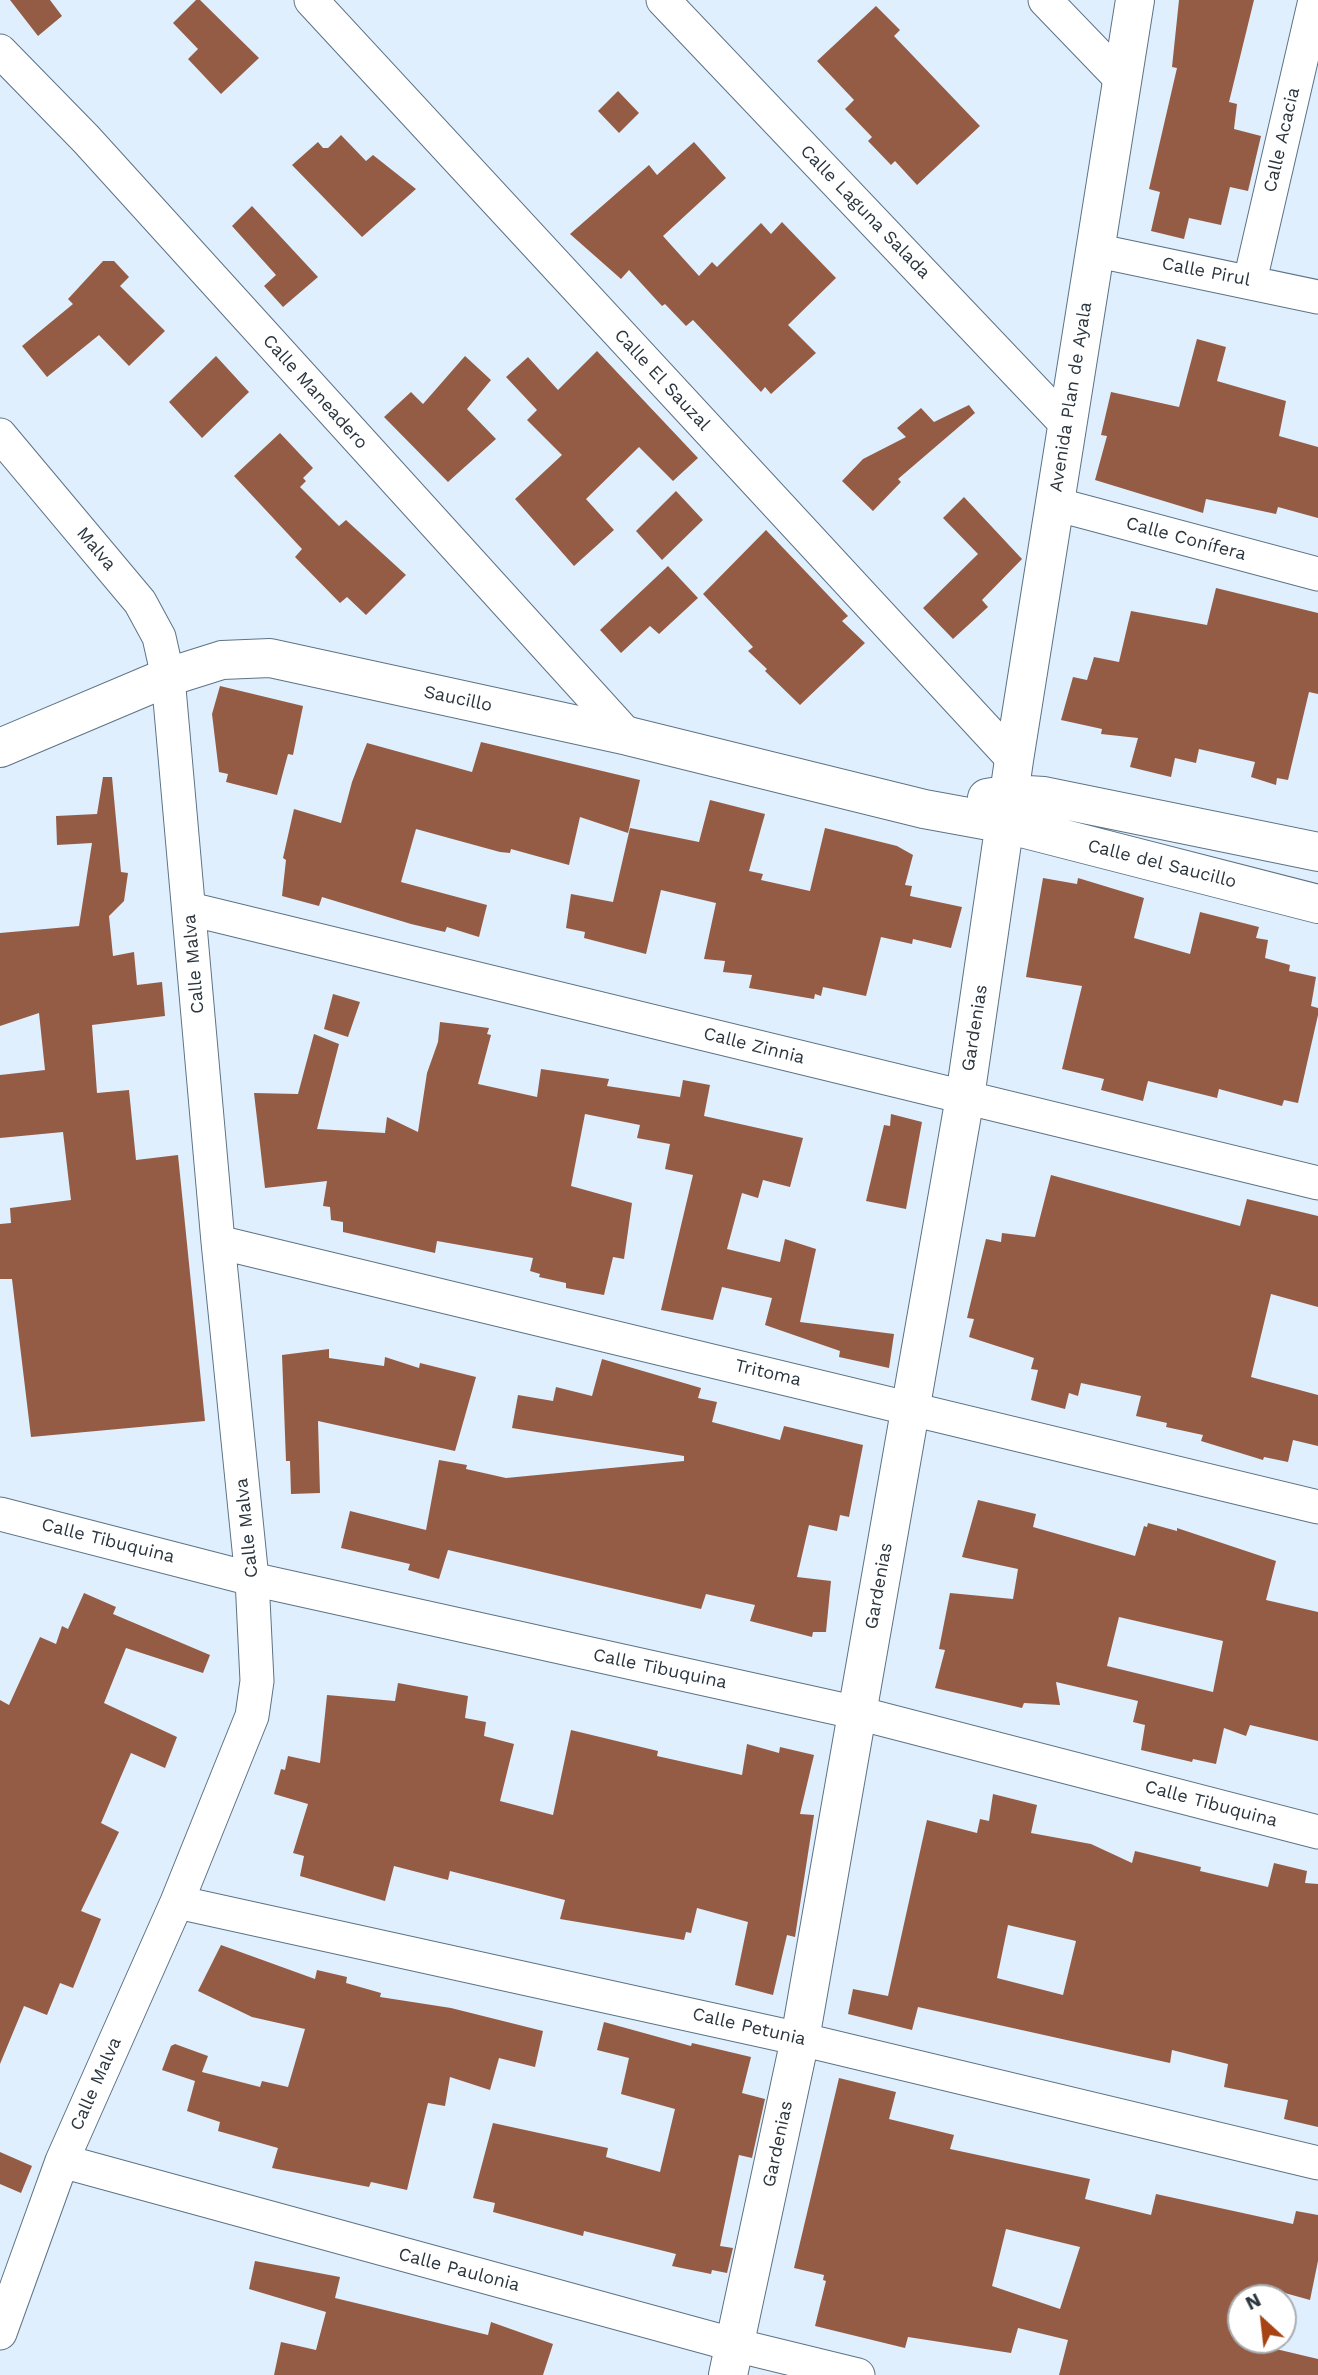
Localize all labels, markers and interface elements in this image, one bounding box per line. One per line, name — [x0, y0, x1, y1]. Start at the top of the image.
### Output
street label: Calle Acacia — [1259, 85, 1305, 195]
street label: Calle Laguna Salada — [795, 141, 935, 283]
street label: Calle Pirul — [1160, 253, 1252, 291]
street label: Avenida Plan de Ayala — [1045, 300, 1097, 494]
street label: Calle El Sauzal — [609, 325, 715, 435]
street label: Calle Maneadero — [258, 330, 372, 454]
street label: Calle Conífera — [1123, 513, 1249, 565]
street label: Malva — [72, 523, 120, 575]
street label: Saucillo — [422, 681, 494, 717]
street label: Calle del Saucillo — [1085, 835, 1239, 893]
street label: Calle Malva — [179, 913, 209, 1015]
street label: Gardenias — [957, 983, 993, 1073]
street label: Calle Zinnia — [701, 1023, 807, 1069]
street label: Tritoma — [733, 1355, 803, 1391]
street label: Calle Malva — [231, 1477, 263, 1579]
street label: Calle Tibuquina — [39, 1514, 177, 1568]
street label: Gardenias — [861, 1541, 897, 1631]
street label: Calle Tibuquina — [591, 1644, 729, 1694]
street label: Calle Tibuquina — [1142, 1776, 1280, 1832]
street label: Calle Petunia — [690, 2003, 808, 2051]
street label: Calle Malva — [66, 2034, 126, 2134]
street label: Gardenias — [758, 2099, 798, 2189]
street label: Calle Paulonia — [396, 2243, 522, 2297]
north arrow — [1227, 2284, 1297, 2354]
text: N — [1242, 2288, 1265, 2315]

